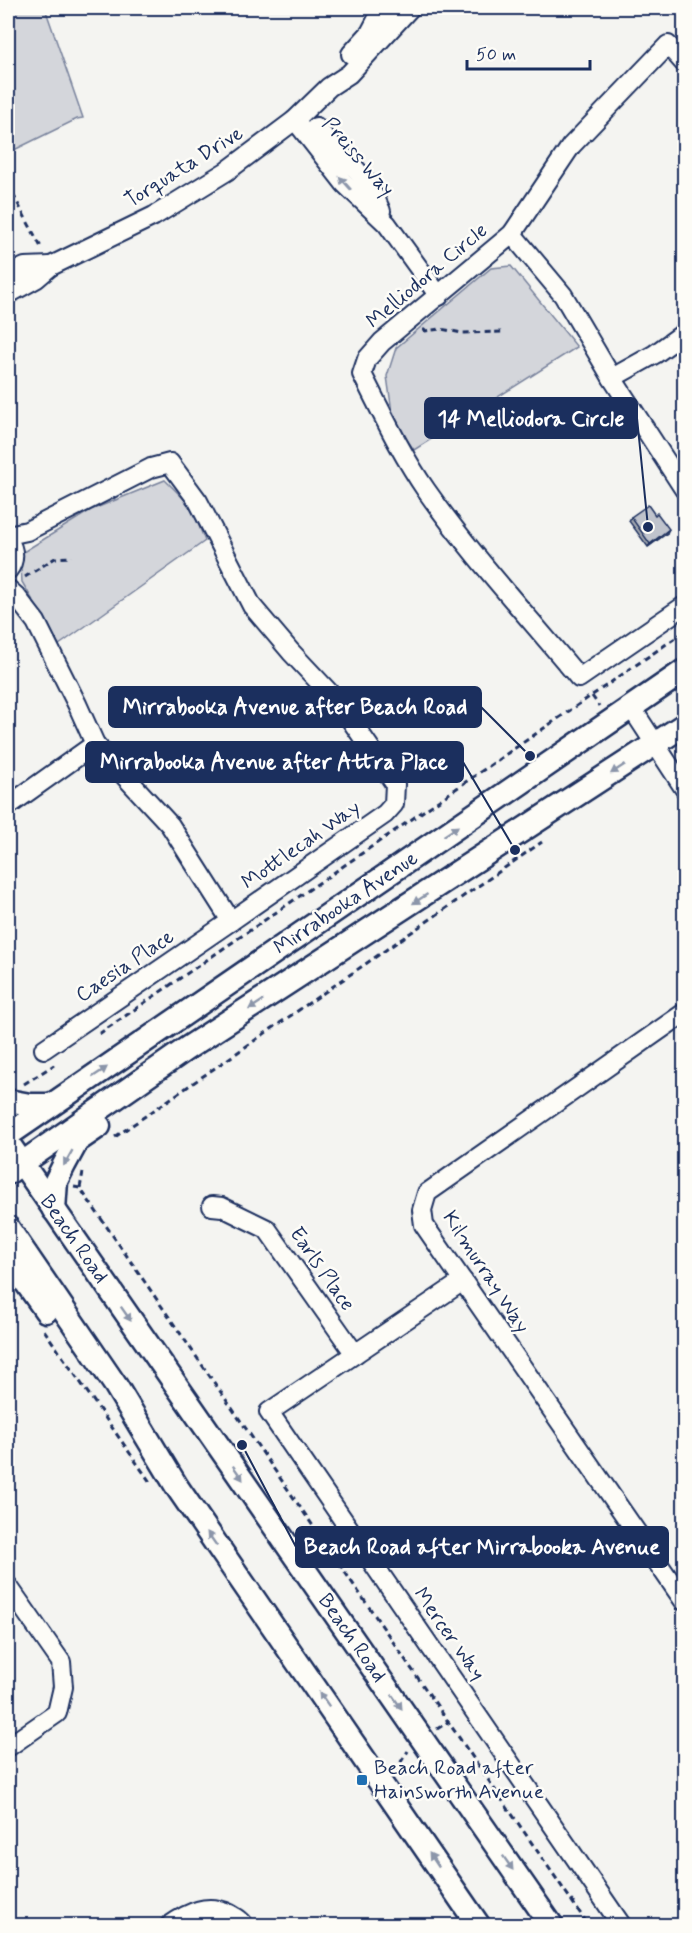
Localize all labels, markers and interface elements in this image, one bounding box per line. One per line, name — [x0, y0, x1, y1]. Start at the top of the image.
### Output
scale bar — [467, 33, 590, 71]
text: 50 m — [476, 43, 516, 67]
street label: Preiss Way — [316, 111, 400, 203]
street label: Torquata Drive — [119, 119, 249, 215]
one-way arrow — [339, 176, 352, 191]
street label: Melliodora Circle — [360, 217, 494, 335]
callout: 14 Melliodora Circle — [425, 398, 637, 438]
text: 14 Melliodora Circle — [438, 406, 625, 434]
callout: Mirrabooka Avenue after Beach Road — [109, 687, 481, 727]
text: Mirrabooka Avenue after Beach Road — [123, 694, 467, 722]
callout: Mirrabooka Avenue after Attra Place — [86, 742, 463, 782]
text: Mirrabooka Avenue after Attra Place — [100, 749, 449, 777]
one-way arrow — [610, 764, 627, 775]
street label: Mottlecah Way — [236, 794, 366, 896]
one-way arrow — [443, 826, 459, 837]
street label: Mirrabooka Avenue — [268, 844, 424, 962]
one-way arrow — [411, 893, 428, 904]
street label: Caesia Place — [70, 923, 180, 1009]
one-way arrow — [248, 999, 264, 1010]
one-way arrow — [91, 1066, 108, 1077]
one-way arrow — [63, 1150, 73, 1167]
street label: Beach Road — [33, 1189, 115, 1289]
street label: Kilmurray Way — [436, 1205, 536, 1339]
street label: Earls Place — [283, 1221, 361, 1317]
one-way arrow — [120, 1305, 132, 1321]
one-way arrow — [232, 1465, 244, 1481]
callout: Beach Road after Mirrabooka Avenue — [296, 1527, 668, 1567]
one-way arrow — [206, 1531, 218, 1547]
text: Beach Road after Mirrabooka Avenue — [304, 1534, 660, 1562]
street label: Mercer Way — [407, 1582, 491, 1686]
street label: Beach Road — [311, 1588, 393, 1688]
one-way arrow — [319, 1691, 330, 1707]
one-way arrow — [391, 1694, 403, 1710]
place label: Beach Road after Hainsworth Avenue — [374, 1754, 544, 1806]
marker: Beach Road after Hainsworth Avenue — [355, 1773, 369, 1787]
one-way arrow — [429, 1852, 440, 1868]
one-way arrow — [502, 1854, 514, 1870]

